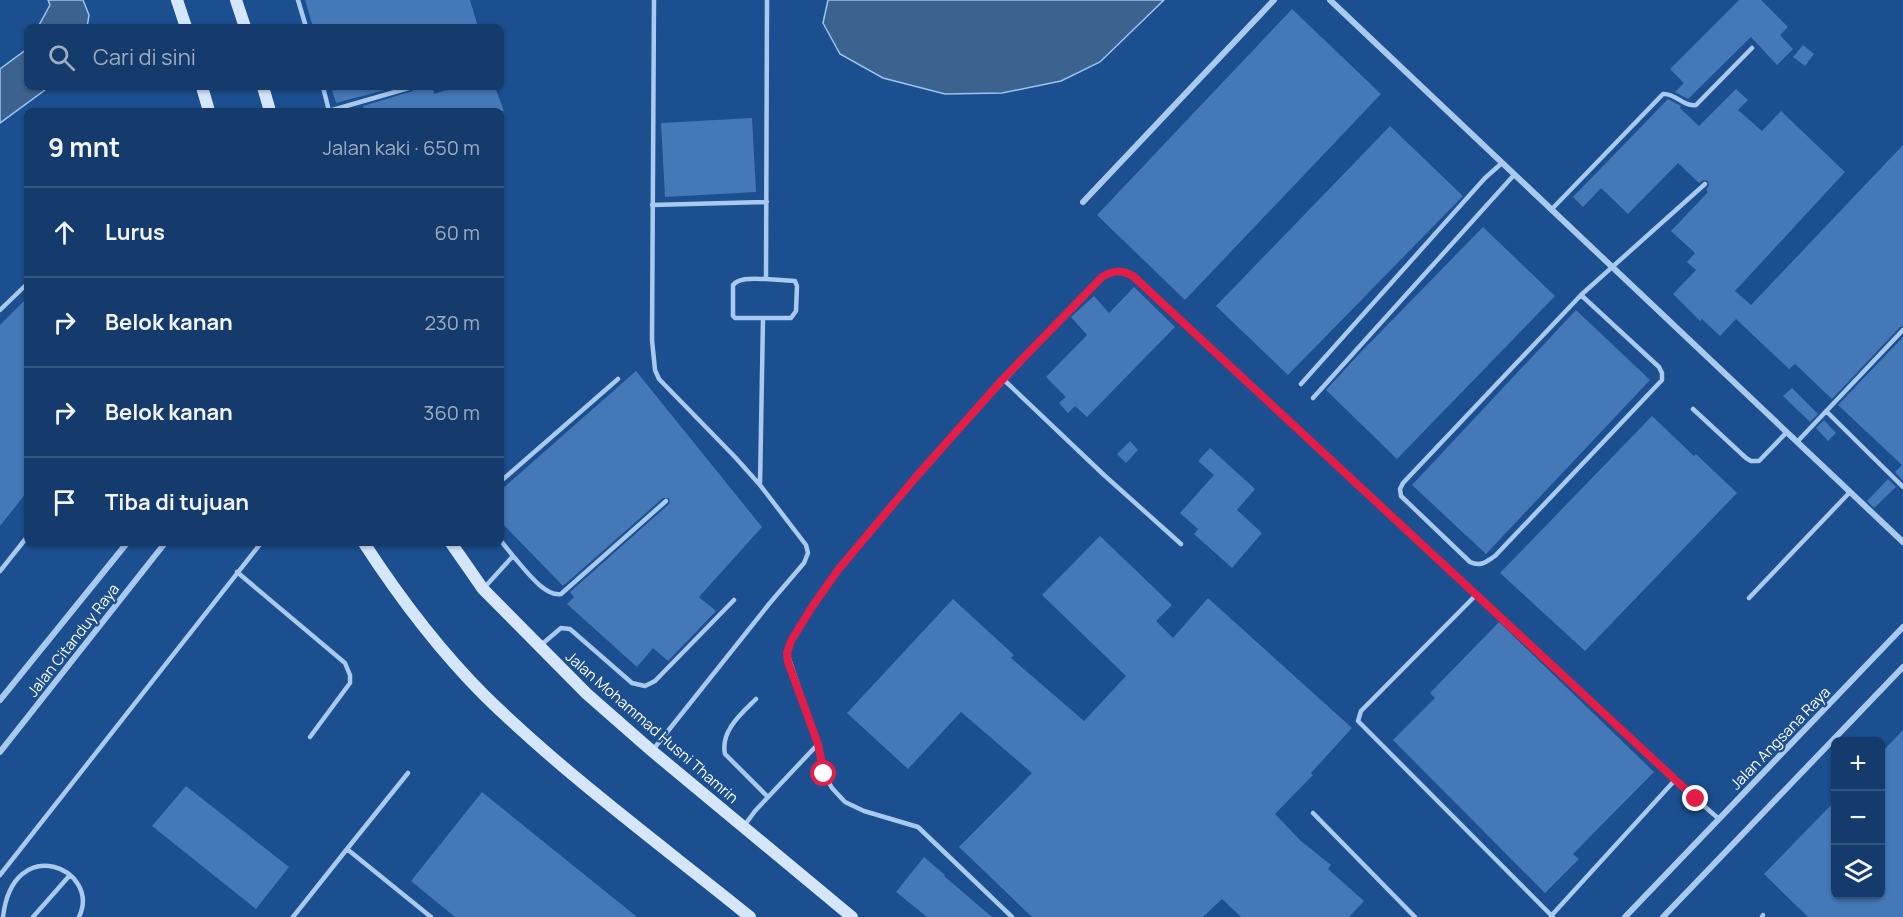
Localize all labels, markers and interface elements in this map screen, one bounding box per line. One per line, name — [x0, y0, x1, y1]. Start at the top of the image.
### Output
search box — [24, 24, 504, 90]
icon: search — [45, 41, 78, 74]
text: Cari di sini — [93, 42, 196, 72]
text: 9 mnt — [48, 129, 120, 165]
text: Jalan kaki · 650 m — [323, 134, 480, 161]
icon: ahead — [48, 216, 81, 249]
text: Lurus — [105, 217, 165, 247]
text: 60 m — [434, 219, 480, 246]
icon: right — [48, 306, 81, 339]
text: Belok kanan — [105, 307, 233, 337]
text: 230 m — [424, 309, 480, 336]
icon: right — [48, 396, 81, 429]
text: Belok kanan — [105, 397, 233, 427]
text: 360 m — [423, 399, 480, 426]
icon: arrive — [48, 486, 81, 519]
text: Tiba di tujuan — [105, 487, 249, 517]
street label: Jalan Citanduy Raya — [22, 579, 124, 701]
street label: Jalan Mohammad Husni Thamrin — [561, 646, 743, 808]
street label: Jalan Angsana Raya — [1725, 682, 1835, 794]
map controls — [1831, 737, 1885, 899]
button: + — [1831, 737, 1885, 791]
route start — [810, 760, 836, 786]
route end — [1682, 785, 1708, 811]
button: − — [1831, 791, 1885, 845]
button: layers — [1831, 845, 1885, 899]

